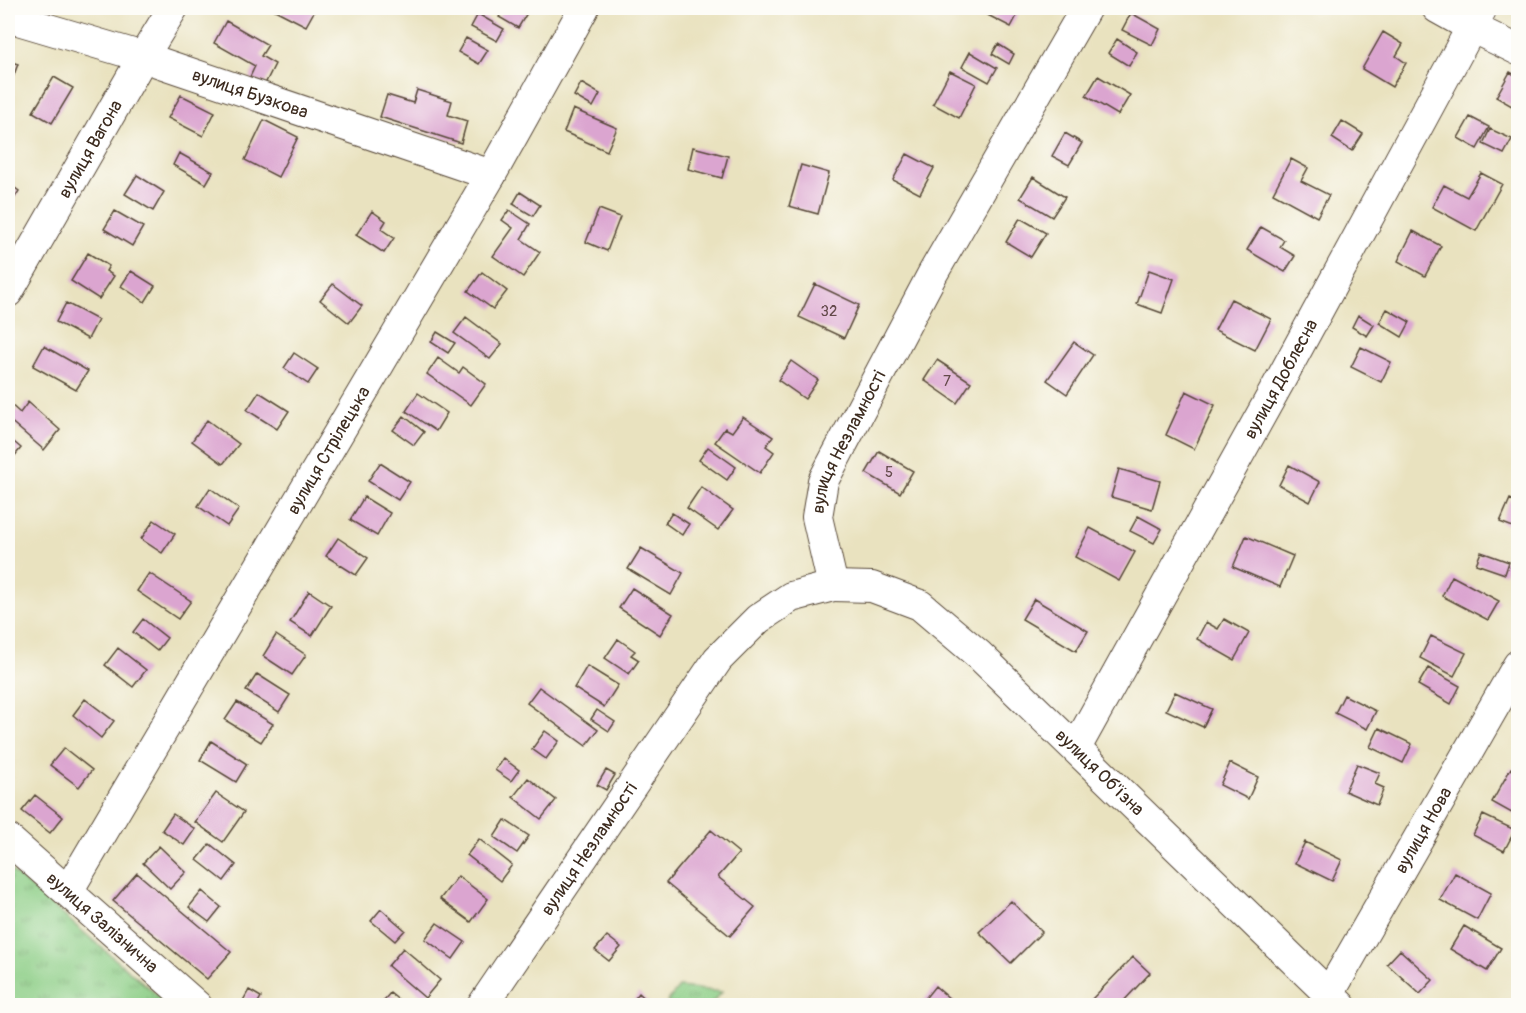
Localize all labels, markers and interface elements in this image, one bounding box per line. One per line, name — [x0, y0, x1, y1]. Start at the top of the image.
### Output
street label: вулиця Бузкова — [189, 63, 311, 124]
street label: вулиця Вагона — [53, 96, 127, 202]
house number: 32 — [821, 302, 837, 321]
street label: вулиця Доблесна — [1238, 315, 1323, 443]
street label: вулиця Незламності — [806, 367, 891, 515]
house number: 7 — [943, 372, 951, 391]
street label: вулиця Стрілецька — [282, 382, 375, 519]
house number: 5 — [885, 463, 893, 482]
street label: вулиця Об'їзна — [1051, 724, 1149, 821]
street label: вулиця Незламності — [535, 778, 642, 920]
street label: вулиця Нова — [1389, 783, 1457, 877]
street label: вулиця Залізнична — [42, 867, 163, 978]

